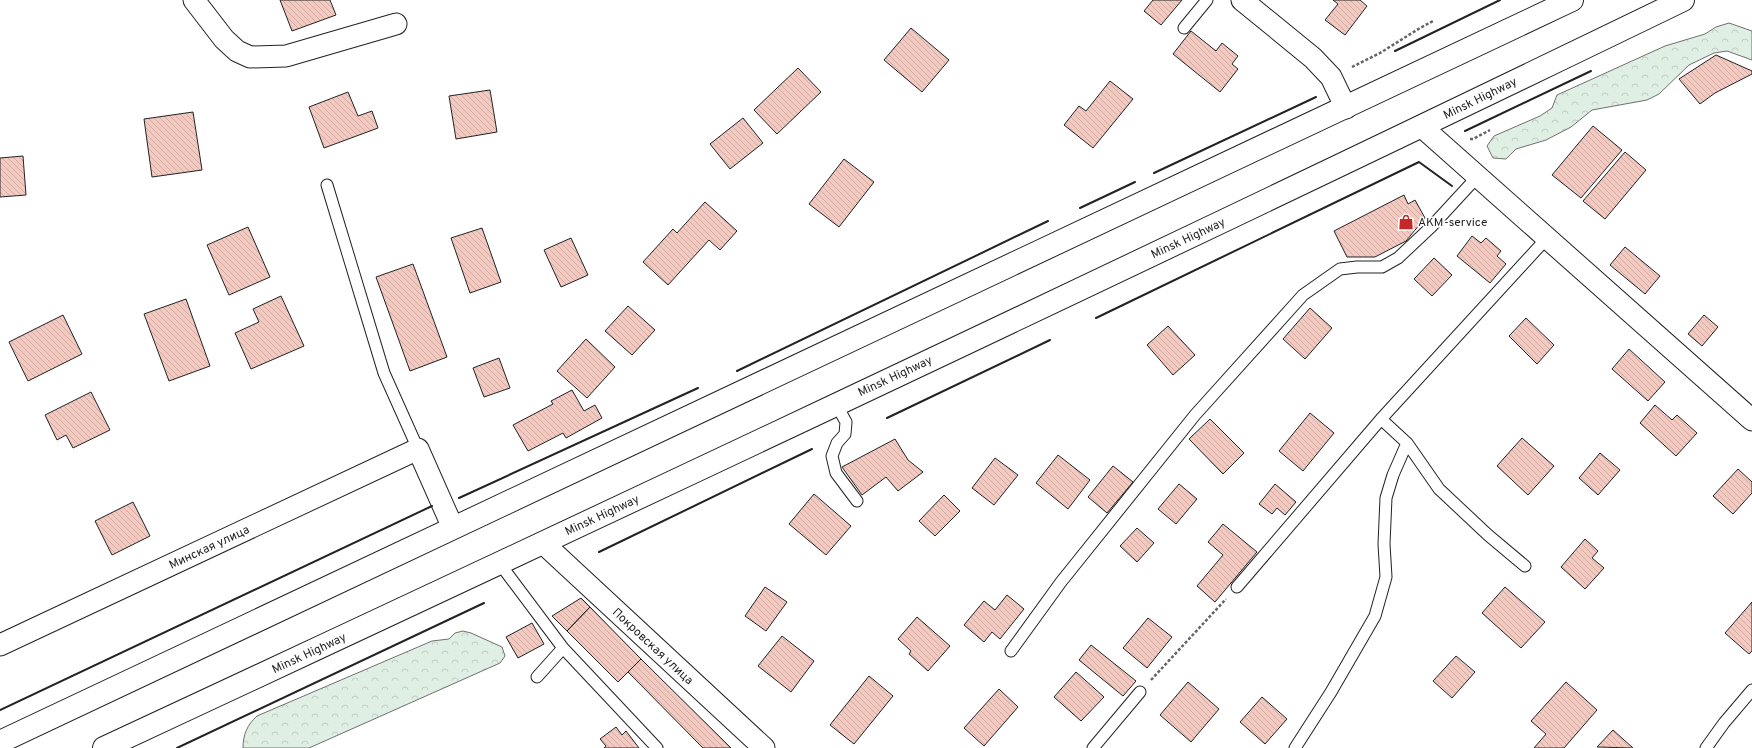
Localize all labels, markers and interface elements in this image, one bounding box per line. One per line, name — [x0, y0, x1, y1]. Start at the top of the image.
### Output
street label: Minsk Highway — [1441, 74, 1520, 124]
shop icon: AKM-service — [1397, 213, 1415, 231]
street label: Minsk Highway — [1149, 215, 1228, 263]
place label: AKM-service — [1418, 215, 1487, 231]
street label: Minsk Highway — [856, 353, 935, 401]
street label: Minsk Highway — [563, 492, 642, 540]
street label: Минская улица — [167, 522, 252, 574]
street label: Покровская улица — [608, 605, 696, 689]
street label: Minsk Highway — [270, 630, 349, 678]

